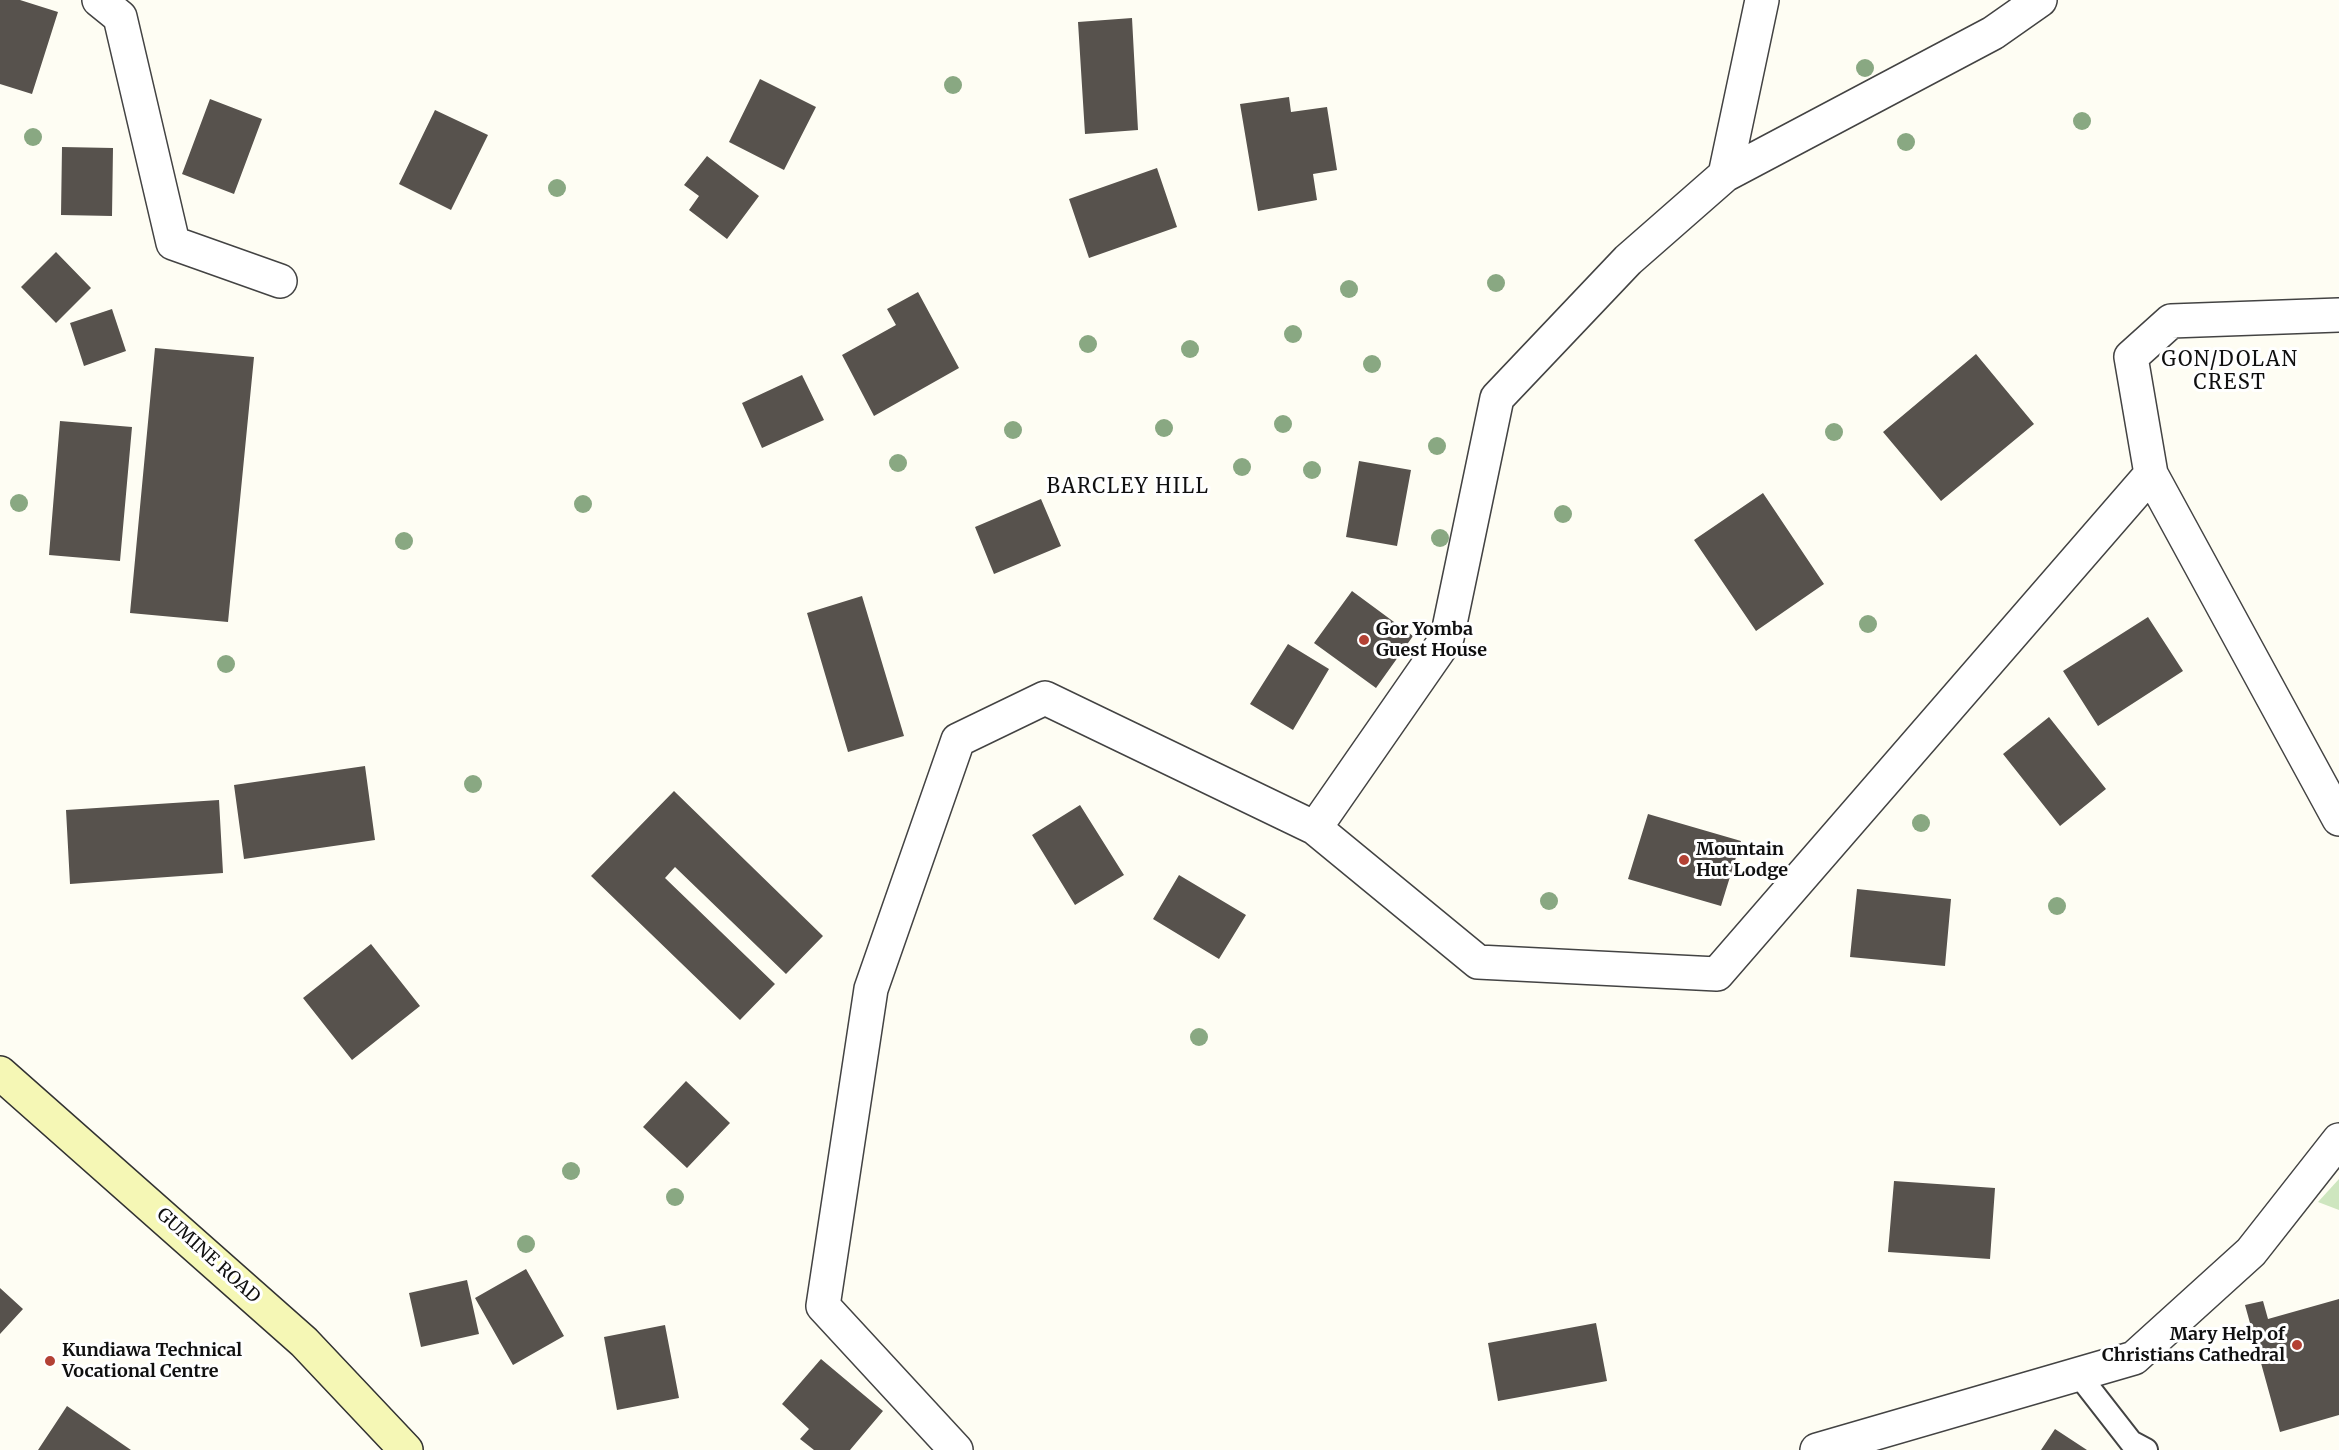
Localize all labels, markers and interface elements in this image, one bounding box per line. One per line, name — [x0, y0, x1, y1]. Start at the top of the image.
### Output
district label: GON/DOLAN CREST — [2161, 348, 2299, 395]
district label: BARCLEY HILL — [1047, 475, 1209, 499]
place label: Gor Yomba Guest House — [1376, 619, 1487, 662]
marker: Gor Yomba Guest House — [1357, 633, 1371, 647]
place label: Mountain Hut Lodge — [1696, 839, 1788, 882]
marker: Mountain Hut Lodge — [1677, 853, 1691, 867]
street label: GUMINE ROAD — [152, 1204, 264, 1308]
place label: Mary Help of Christians Cathedral — [2102, 1324, 2285, 1366]
marker: Mary Help of Christians Cathedral — [2290, 1338, 2304, 1352]
place label: Kundiawa Technical Vocational Centre — [62, 1340, 242, 1382]
marker: Kundiawa Technical Vocational Centre — [43, 1354, 57, 1368]

